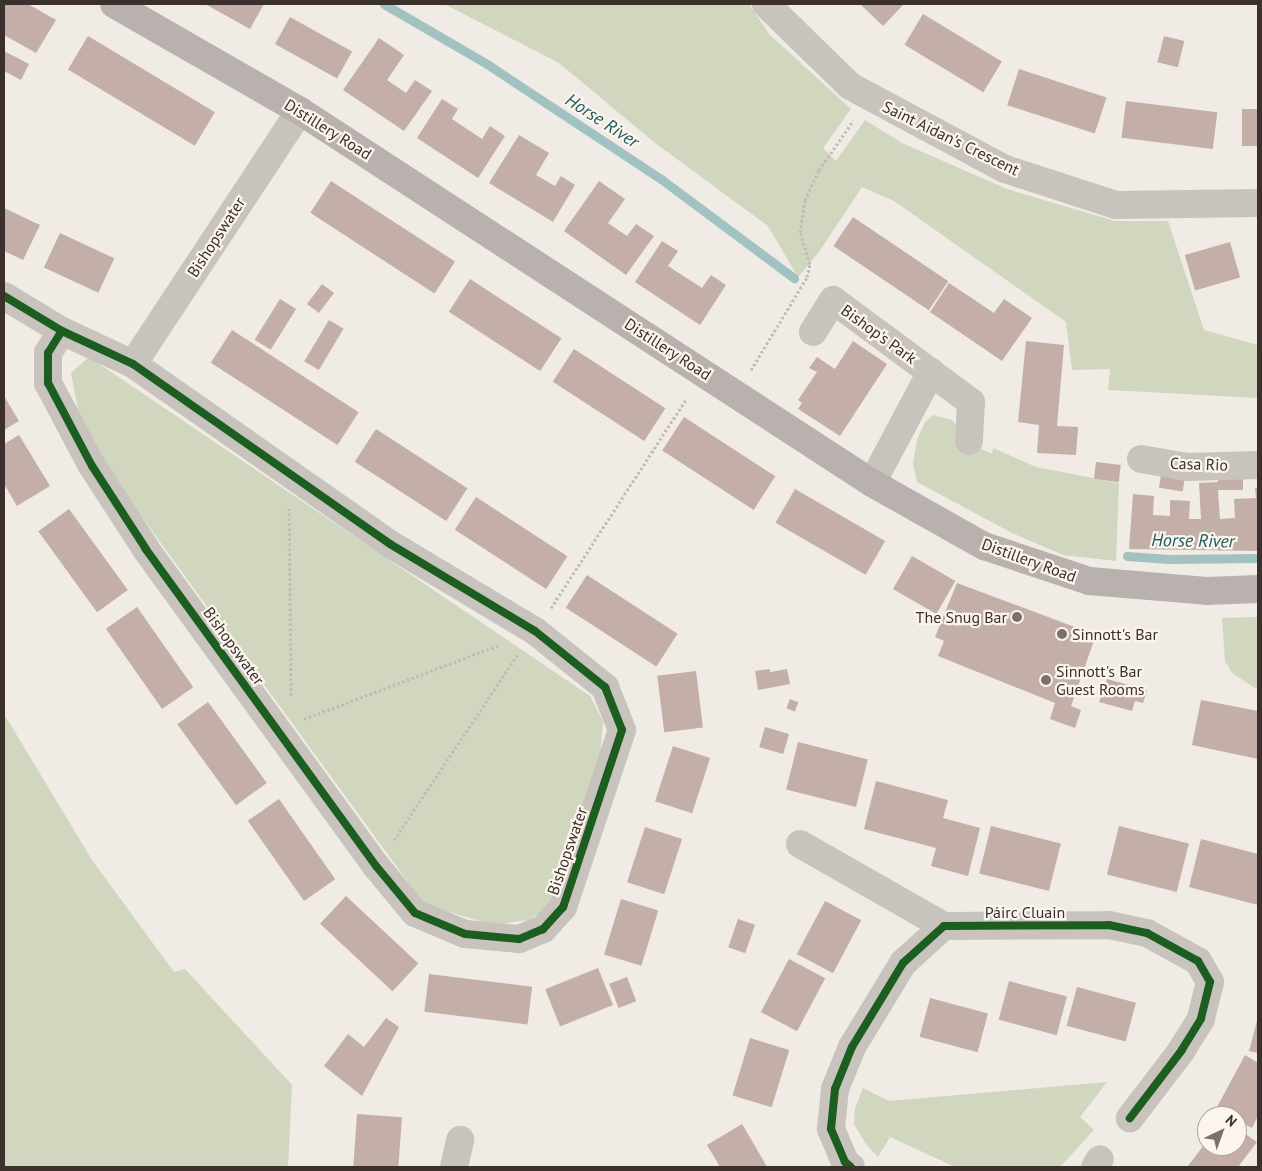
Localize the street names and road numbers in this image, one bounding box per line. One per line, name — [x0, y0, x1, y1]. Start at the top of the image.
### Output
street label: Distillery Road — [281, 94, 375, 164]
street label: Saint Aidan's Crescent — [879, 97, 1023, 179]
street label: Bishopswater — [183, 193, 249, 281]
street label: Bishop's Park — [838, 300, 920, 368]
street label: Distillery Road — [621, 314, 715, 384]
street label: Casa Rio — [1170, 453, 1228, 475]
street label: Distillery Road — [979, 534, 1079, 586]
street label: Bishopswater — [199, 603, 269, 689]
street label: Bishopswater — [543, 805, 591, 897]
street label: Páirc Cluain — [985, 902, 1065, 922]

